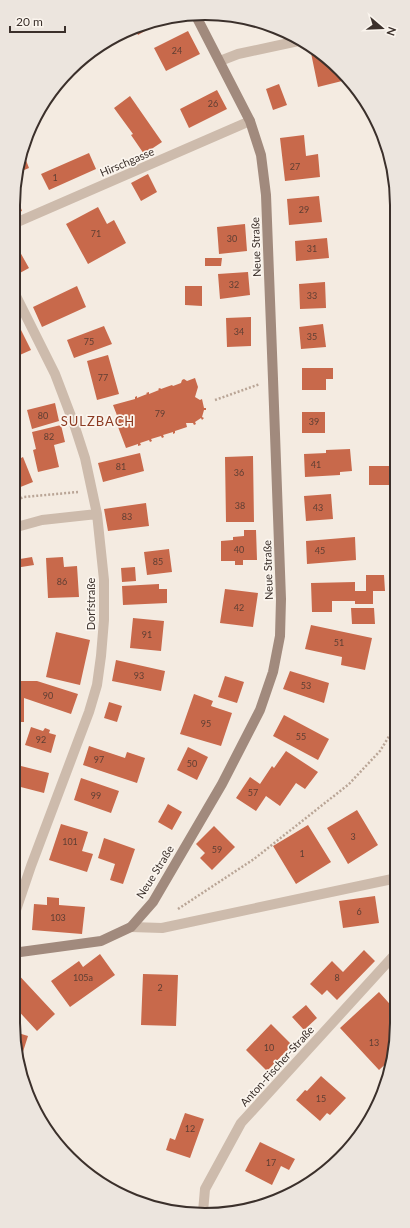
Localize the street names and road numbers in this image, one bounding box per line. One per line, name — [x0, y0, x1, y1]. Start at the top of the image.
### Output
street label: Hirschgasse — [98, 144, 156, 179]
street label: Neue Straße — [248, 217, 263, 277]
street label: Neue Straße — [260, 540, 275, 600]
street label: Dorfstraße — [84, 577, 97, 630]
street label: Neue Straße — [133, 843, 176, 901]
street label: Anton-Fischer-Straße — [237, 1023, 316, 1109]

